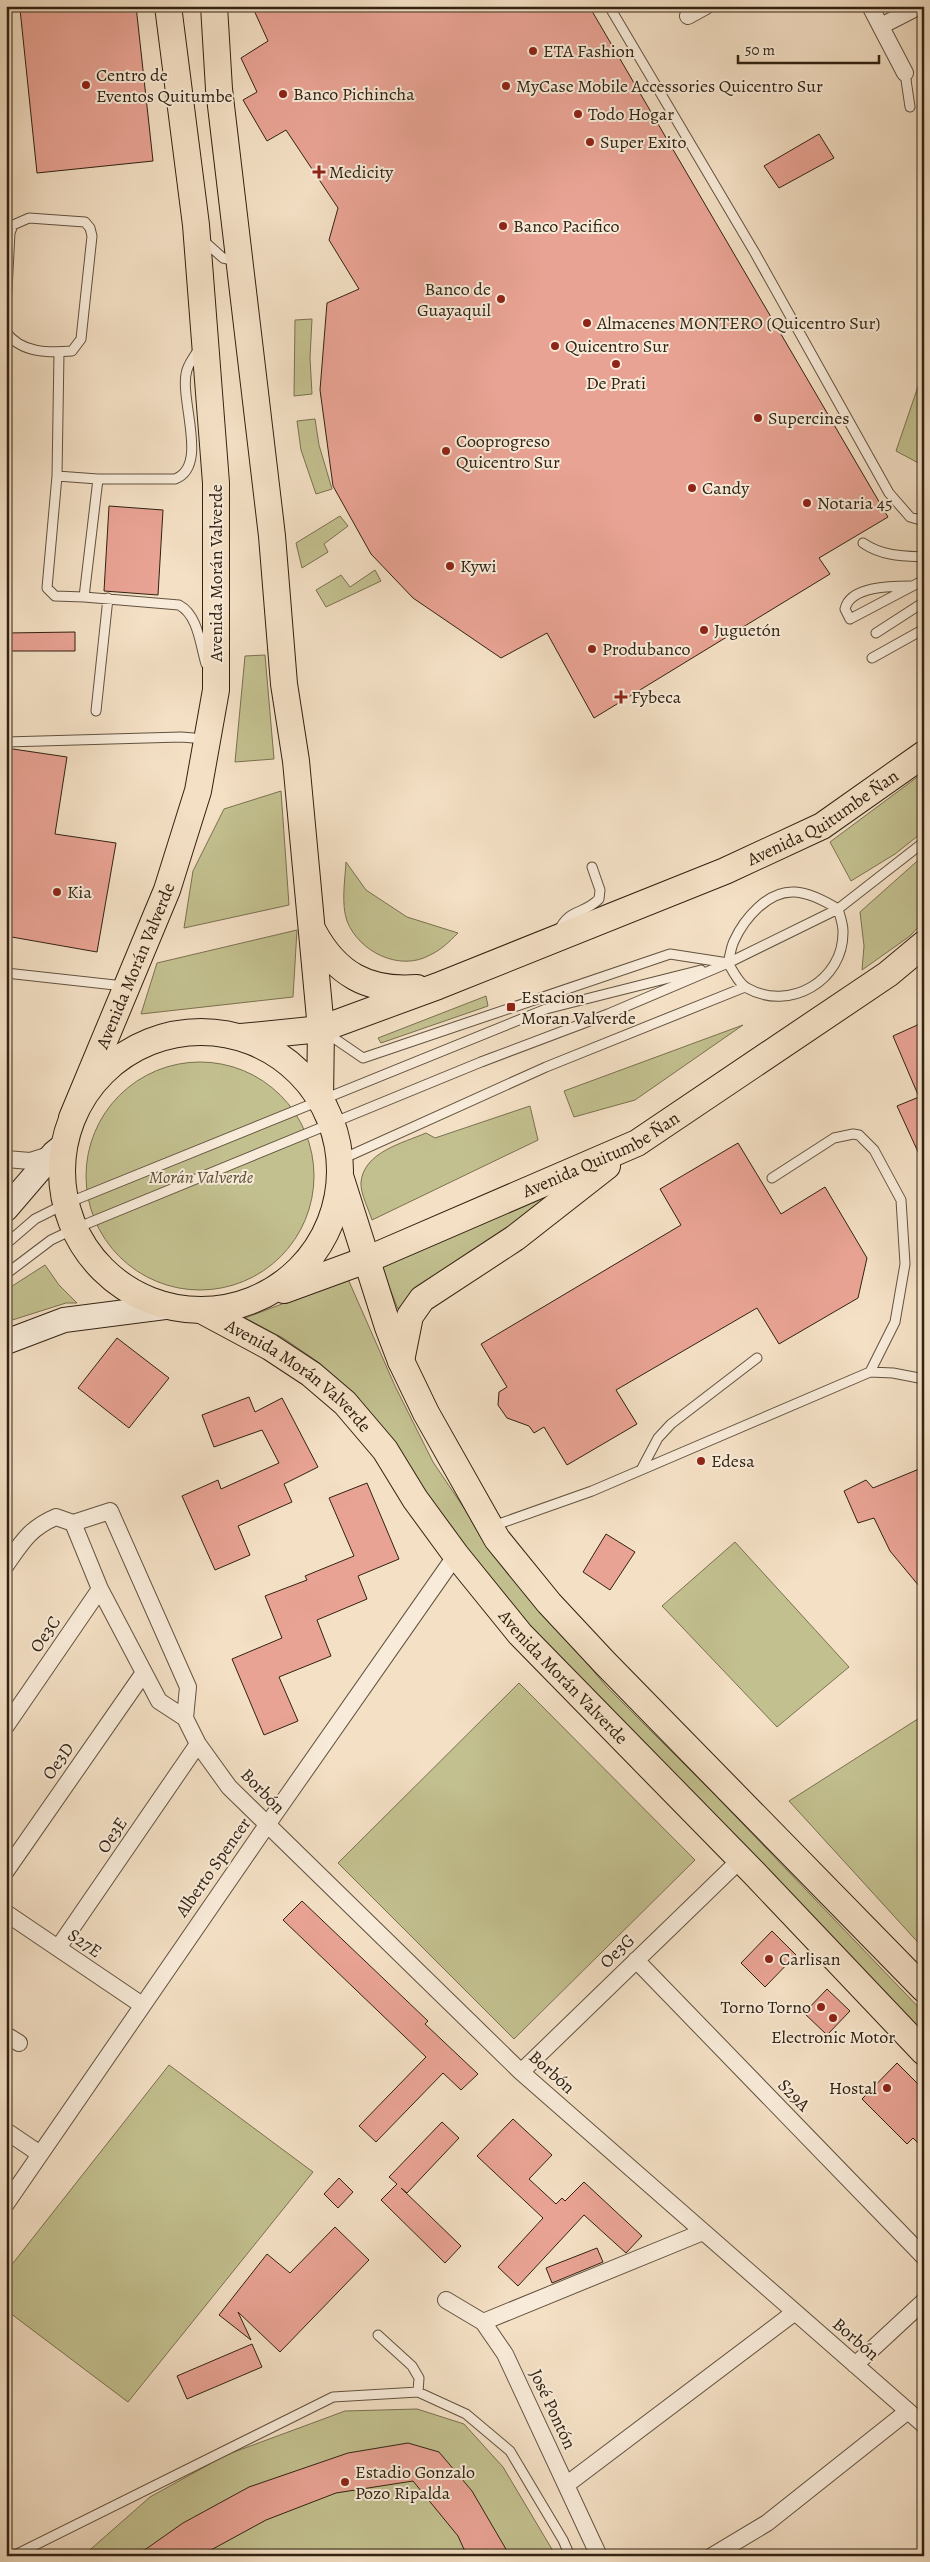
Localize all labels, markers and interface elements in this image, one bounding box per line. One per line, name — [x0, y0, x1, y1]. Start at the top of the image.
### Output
scale bar — [738, 32, 879, 64]
place label: ETA Fashion — [543, 39, 635, 63]
text: 50 m — [745, 40, 775, 60]
marker: ETA Fashion — [527, 45, 539, 57]
place label: Centro de Eventos Quitumbe — [96, 63, 233, 108]
place label: MyCase Mobile Accessories Quicentro Sur — [516, 74, 823, 98]
marker: Centro de Eventos Quitumbe — [80, 79, 92, 91]
marker: MyCase Mobile Accessories Quicentro Sur — [500, 80, 512, 92]
place label: Banco Pichincha — [293, 82, 415, 106]
marker: Banco Pichincha — [277, 88, 289, 100]
place label: Todo Hogar — [588, 102, 674, 126]
marker: Todo Hogar — [572, 108, 584, 120]
place label: Super Exito — [600, 130, 687, 154]
marker: Super Exito — [584, 136, 596, 148]
place label: Medicity — [329, 160, 394, 184]
marker: Medicity — [313, 166, 325, 178]
place label: Banco Pacifico — [513, 214, 619, 238]
marker: Banco Pacifico — [497, 220, 509, 232]
place label: Banco de Guayaquil — [417, 277, 492, 322]
marker: Banco de Guayaquil — [495, 293, 507, 305]
place label: Almacenes MONTERO (Quicentro Sur) — [596, 311, 880, 335]
marker: Almacenes MONTERO (Quicentro Sur) — [581, 317, 593, 329]
place label: Quicentro Sur — [565, 334, 669, 358]
marker: Quicentro Sur — [549, 340, 561, 352]
marker: De Prati — [610, 358, 622, 370]
place label: De Prati — [586, 371, 646, 395]
place label: Supercines — [768, 406, 849, 430]
marker: Supercines — [752, 412, 764, 424]
place label: Cooprogreso Quicentro Sur — [456, 429, 560, 474]
marker: Cooprogreso Quicentro Sur — [440, 445, 452, 457]
place label: Candy — [702, 476, 750, 500]
marker: Candy — [686, 482, 698, 494]
street label: Avenida Morán Valverde — [204, 484, 228, 663]
place label: Notaria 45 — [817, 491, 893, 515]
marker: Notaria 45 — [801, 497, 813, 509]
place label: Kywi — [460, 554, 497, 578]
marker: Kywi — [444, 560, 456, 572]
place label: Juguetón — [714, 618, 781, 642]
marker: Juguetón — [698, 624, 710, 636]
place label: Produbanco — [602, 637, 691, 661]
marker: Produbanco — [586, 643, 598, 655]
place label: Fybeca — [631, 685, 682, 709]
marker: Fybeca — [615, 691, 627, 703]
street label: Avenida Quitumbe Ñan — [742, 764, 903, 872]
place label: Kia — [67, 880, 92, 904]
street label: Avenida Morán Valverde — [90, 880, 180, 1053]
marker: Kia — [51, 886, 63, 898]
place label: Estacion Moran Valverde — [521, 985, 636, 1030]
marker: Estacion Moran Valverde — [505, 1001, 517, 1013]
street label: Avenida Quitumbe Ñan — [518, 1106, 684, 1203]
park label: Morán Valverde — [149, 1165, 254, 1189]
street label: Avenida Morán Valverde — [220, 1313, 377, 1437]
place label: Edesa — [711, 1449, 755, 1473]
marker: Edesa — [695, 1455, 707, 1467]
street label: Avenida Morán Valverde — [492, 1604, 633, 1749]
street label: Oe3C — [24, 1611, 66, 1657]
street label: Oe3D — [37, 1737, 79, 1785]
street label: Borbón — [235, 1763, 291, 1819]
street label: Oe3E — [91, 1812, 133, 1858]
street label: Alberto Spencer — [169, 1812, 256, 1922]
street label: S27E — [63, 1923, 107, 1963]
street label: Oe3G — [594, 1928, 640, 1974]
place label: Carlisan — [779, 1947, 841, 1971]
marker: Carlisan — [763, 1953, 775, 1965]
place label: Torno Torno — [721, 1995, 811, 2019]
marker: Torno Torno — [815, 2001, 827, 2013]
marker: Electronic Motor — [827, 2012, 839, 2024]
place label: Electronic Motor — [771, 2025, 895, 2049]
street label: Borbón — [524, 2045, 580, 2099]
street label: S29A — [773, 2073, 816, 2117]
place label: Hostal — [829, 2076, 878, 2100]
marker: Hostal — [881, 2082, 893, 2094]
street label: Borbón — [828, 2312, 884, 2366]
street label: José Pontón — [524, 2365, 582, 2453]
place label: Estadio Gonzalo Pozo Ripalda — [355, 2460, 475, 2505]
marker: Estadio Gonzalo Pozo Ripalda — [339, 2476, 351, 2488]

